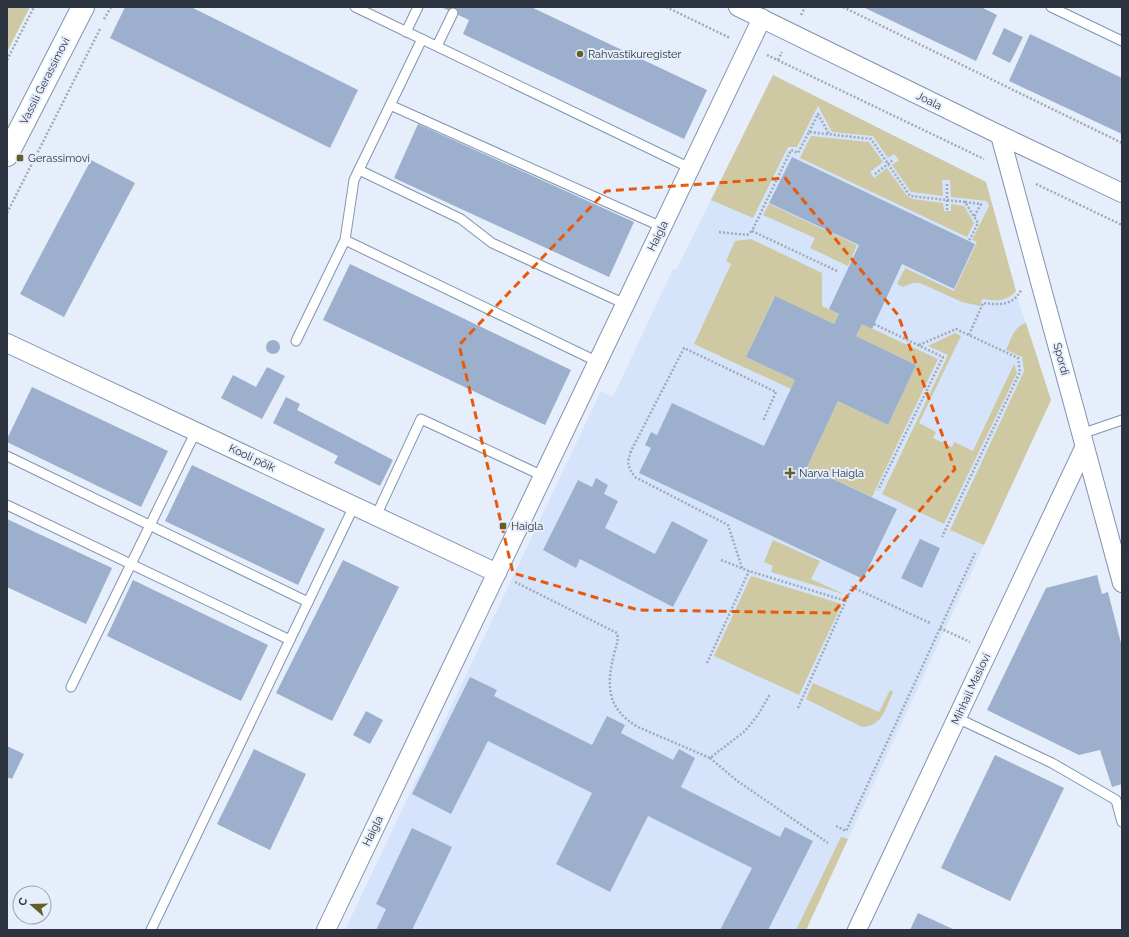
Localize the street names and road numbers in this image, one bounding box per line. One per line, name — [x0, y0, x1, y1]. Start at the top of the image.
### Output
street label: Vassili Gerassimovi — [17, 35, 73, 127]
street label: Joala — [914, 89, 944, 113]
street label: Haigla — [645, 219, 671, 253]
street label: Spordi — [1050, 341, 1072, 377]
street label: Kooli põik — [227, 442, 277, 474]
street label: Mihhail Maslovi — [949, 651, 993, 727]
street label: Haigla — [360, 814, 386, 848]

